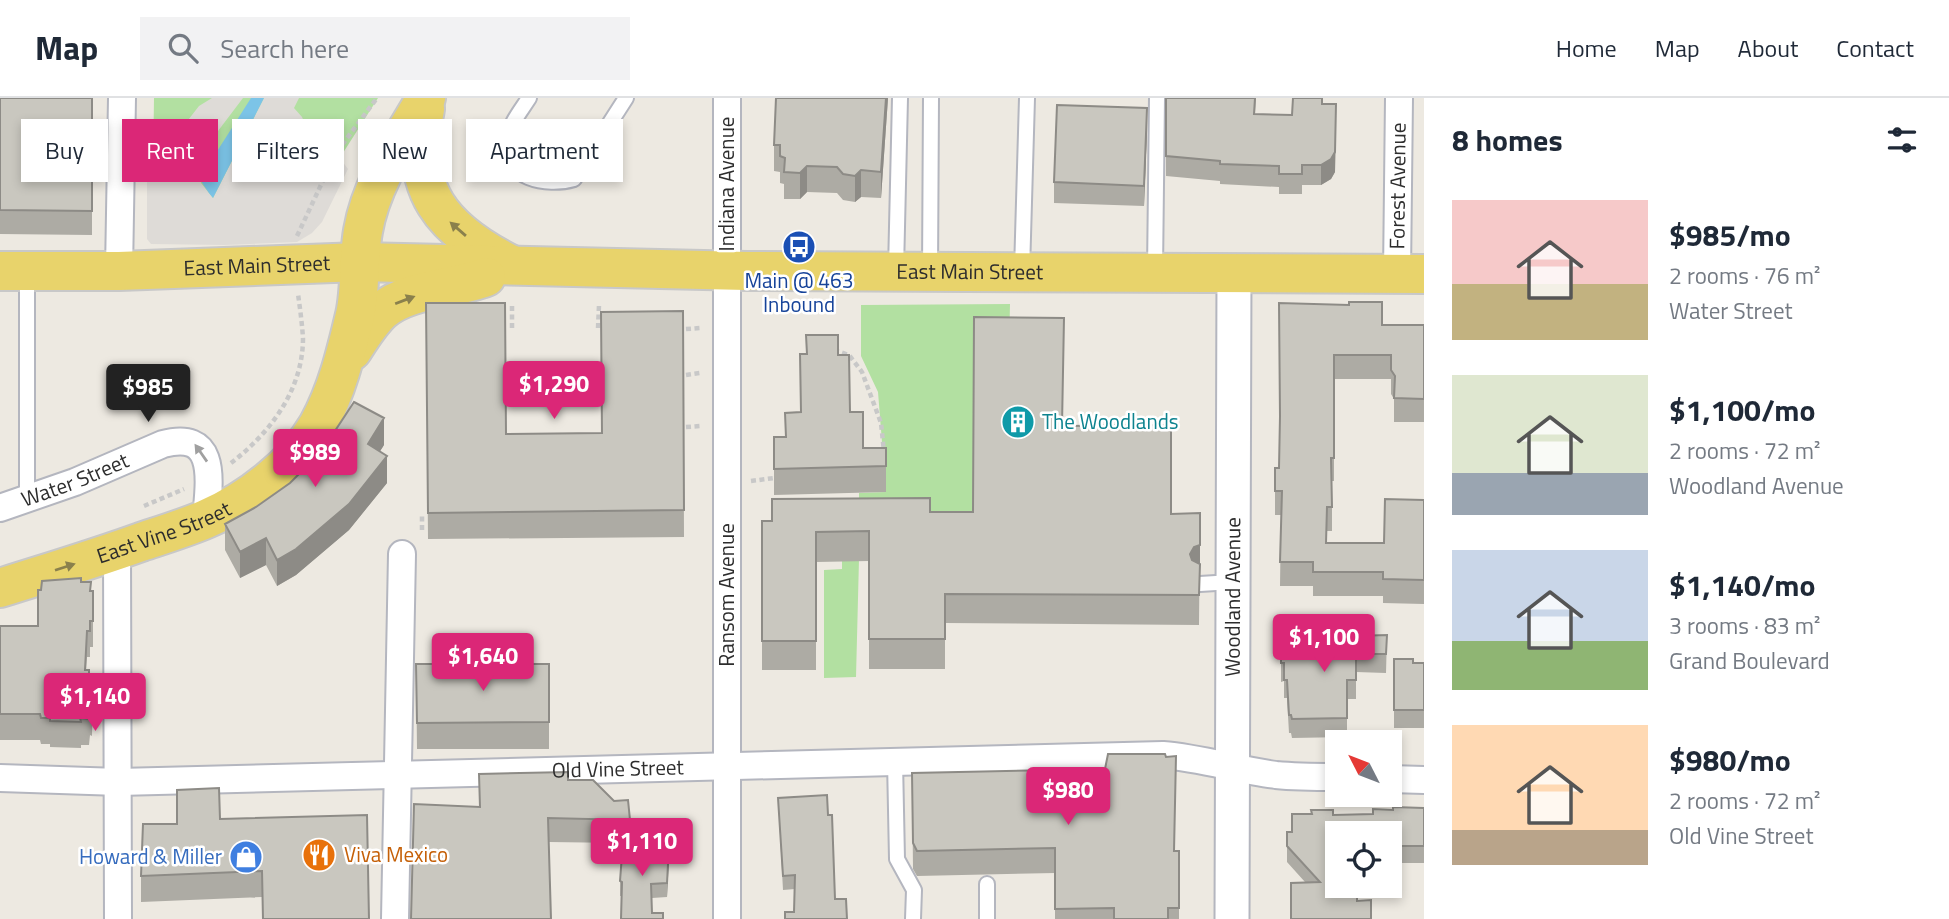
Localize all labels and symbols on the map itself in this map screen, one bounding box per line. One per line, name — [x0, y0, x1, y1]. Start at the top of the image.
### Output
street label: Indiana Avenue — [710, 117, 742, 251]
street label: Forest Avenue — [1380, 122, 1414, 250]
one-way arrow — [449, 222, 466, 237]
bus stop icon: Main @ 463 Inbound — [780, 228, 818, 266]
street label: East Main Street — [183, 246, 331, 284]
street label: East Main Street — [896, 255, 1044, 287]
place label: Main @ 463 Inbound — [744, 264, 854, 320]
one-way arrow — [395, 294, 416, 305]
pin: $1,290 — [497, 362, 611, 421]
pin: $985 — [107, 364, 189, 424]
building icon: The Woodlands — [999, 403, 1037, 441]
place label: The Woodlands — [1042, 405, 1179, 437]
pin: $989 — [274, 430, 356, 489]
street label: Water Street — [17, 444, 134, 514]
one-way arrow — [194, 444, 208, 463]
street label: East Vine Street — [92, 492, 237, 571]
street label: Woodland Avenue — [1216, 517, 1248, 677]
street label: Ransom Avenue — [710, 523, 742, 667]
one-way arrow — [55, 562, 76, 572]
pin: $1,100 — [1267, 614, 1381, 674]
pin: $1,640 — [426, 634, 540, 693]
pin: $1,140 — [38, 674, 152, 733]
north arrow — [1325, 730, 1402, 807]
street label: Old Vine Street — [551, 750, 685, 786]
pin: $980 — [1027, 768, 1109, 827]
pin: $1,110 — [585, 818, 699, 878]
restaurant icon: Viva Mexico — [300, 836, 338, 874]
shop icon: Howard & Miller — [227, 838, 265, 876]
place label: Viva Mexico — [344, 838, 448, 870]
place label: Howard & Miller — [79, 840, 222, 872]

